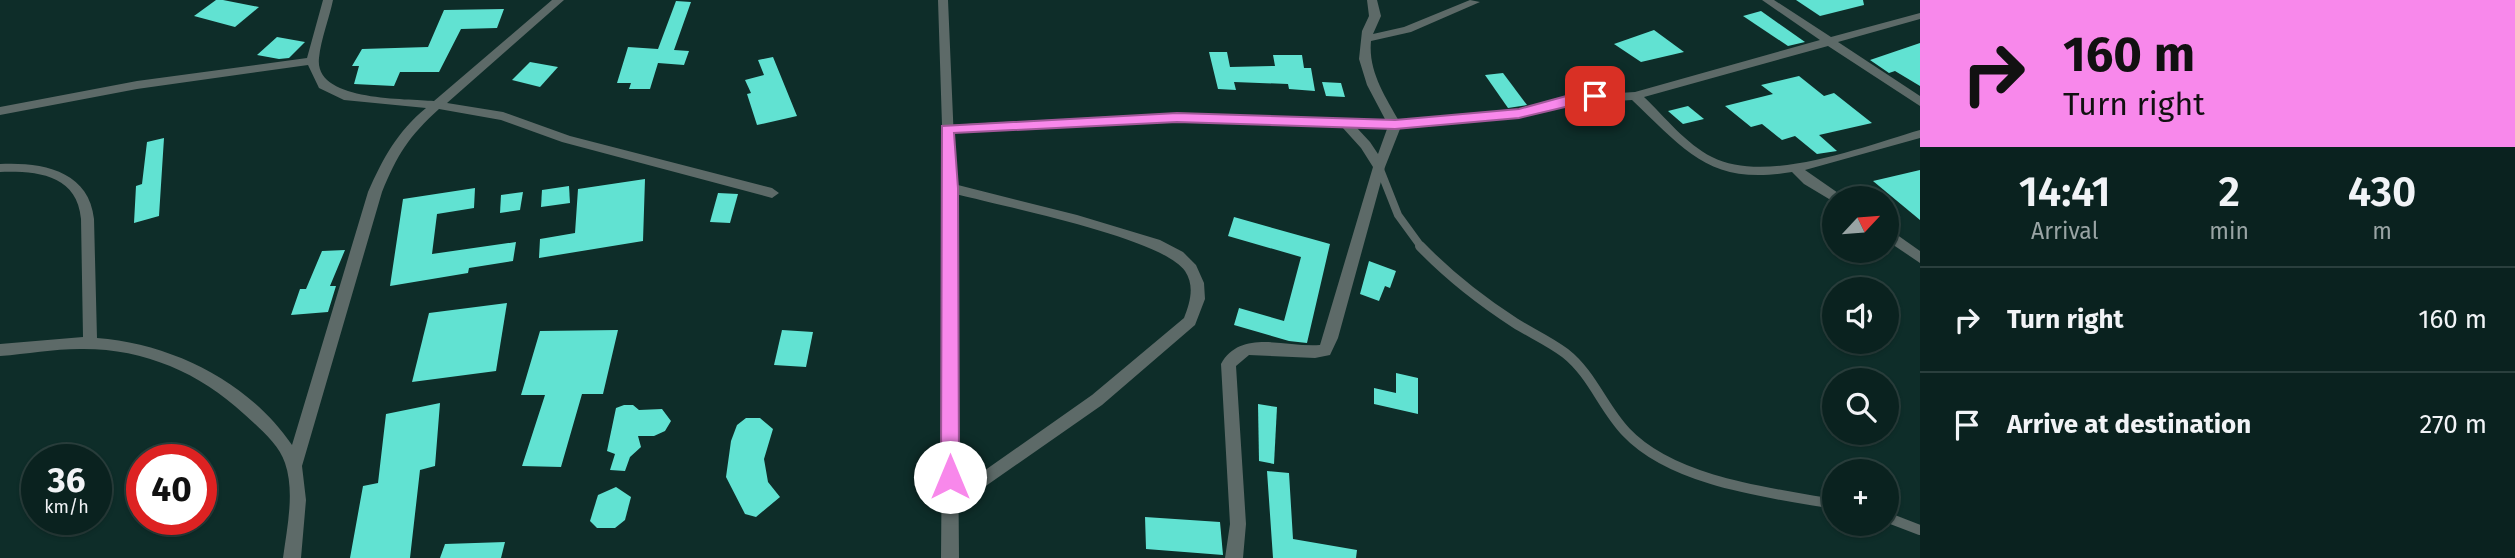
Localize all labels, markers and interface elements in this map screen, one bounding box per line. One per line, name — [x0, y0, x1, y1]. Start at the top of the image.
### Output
text: 160 m — [2063, 25, 2195, 84]
icon: right — [1948, 28, 2039, 119]
pin — [1565, 66, 1625, 126]
icon: arrive — [1576, 77, 1614, 115]
text: Turn right — [2063, 85, 2205, 123]
text: 14:41 — [2019, 167, 2111, 217]
text: 2 — [2218, 167, 2240, 217]
text: 430 — [2348, 167, 2416, 217]
north arrow — [1822, 186, 1899, 262]
map controls — [1822, 186, 1899, 536]
text: Arrival — [2031, 217, 2098, 245]
text: min — [2209, 217, 2249, 245]
text: m — [2372, 217, 2392, 245]
button: sound — [1822, 277, 1899, 354]
icon: right — [1948, 301, 1986, 339]
text: Turn right — [2007, 304, 2124, 335]
text: 160 m — [2418, 304, 2487, 335]
button: search — [1822, 368, 1899, 445]
icon: arrive — [1948, 406, 1986, 444]
text: Arrive at destination — [2007, 409, 2251, 440]
text: 270 m — [2419, 409, 2487, 440]
position arrow — [913, 440, 987, 514]
speed limit sign: 40 — [126, 444, 217, 535]
text: 36 — [48, 459, 85, 501]
button: + — [1822, 459, 1899, 536]
text: km/h — [44, 496, 89, 518]

